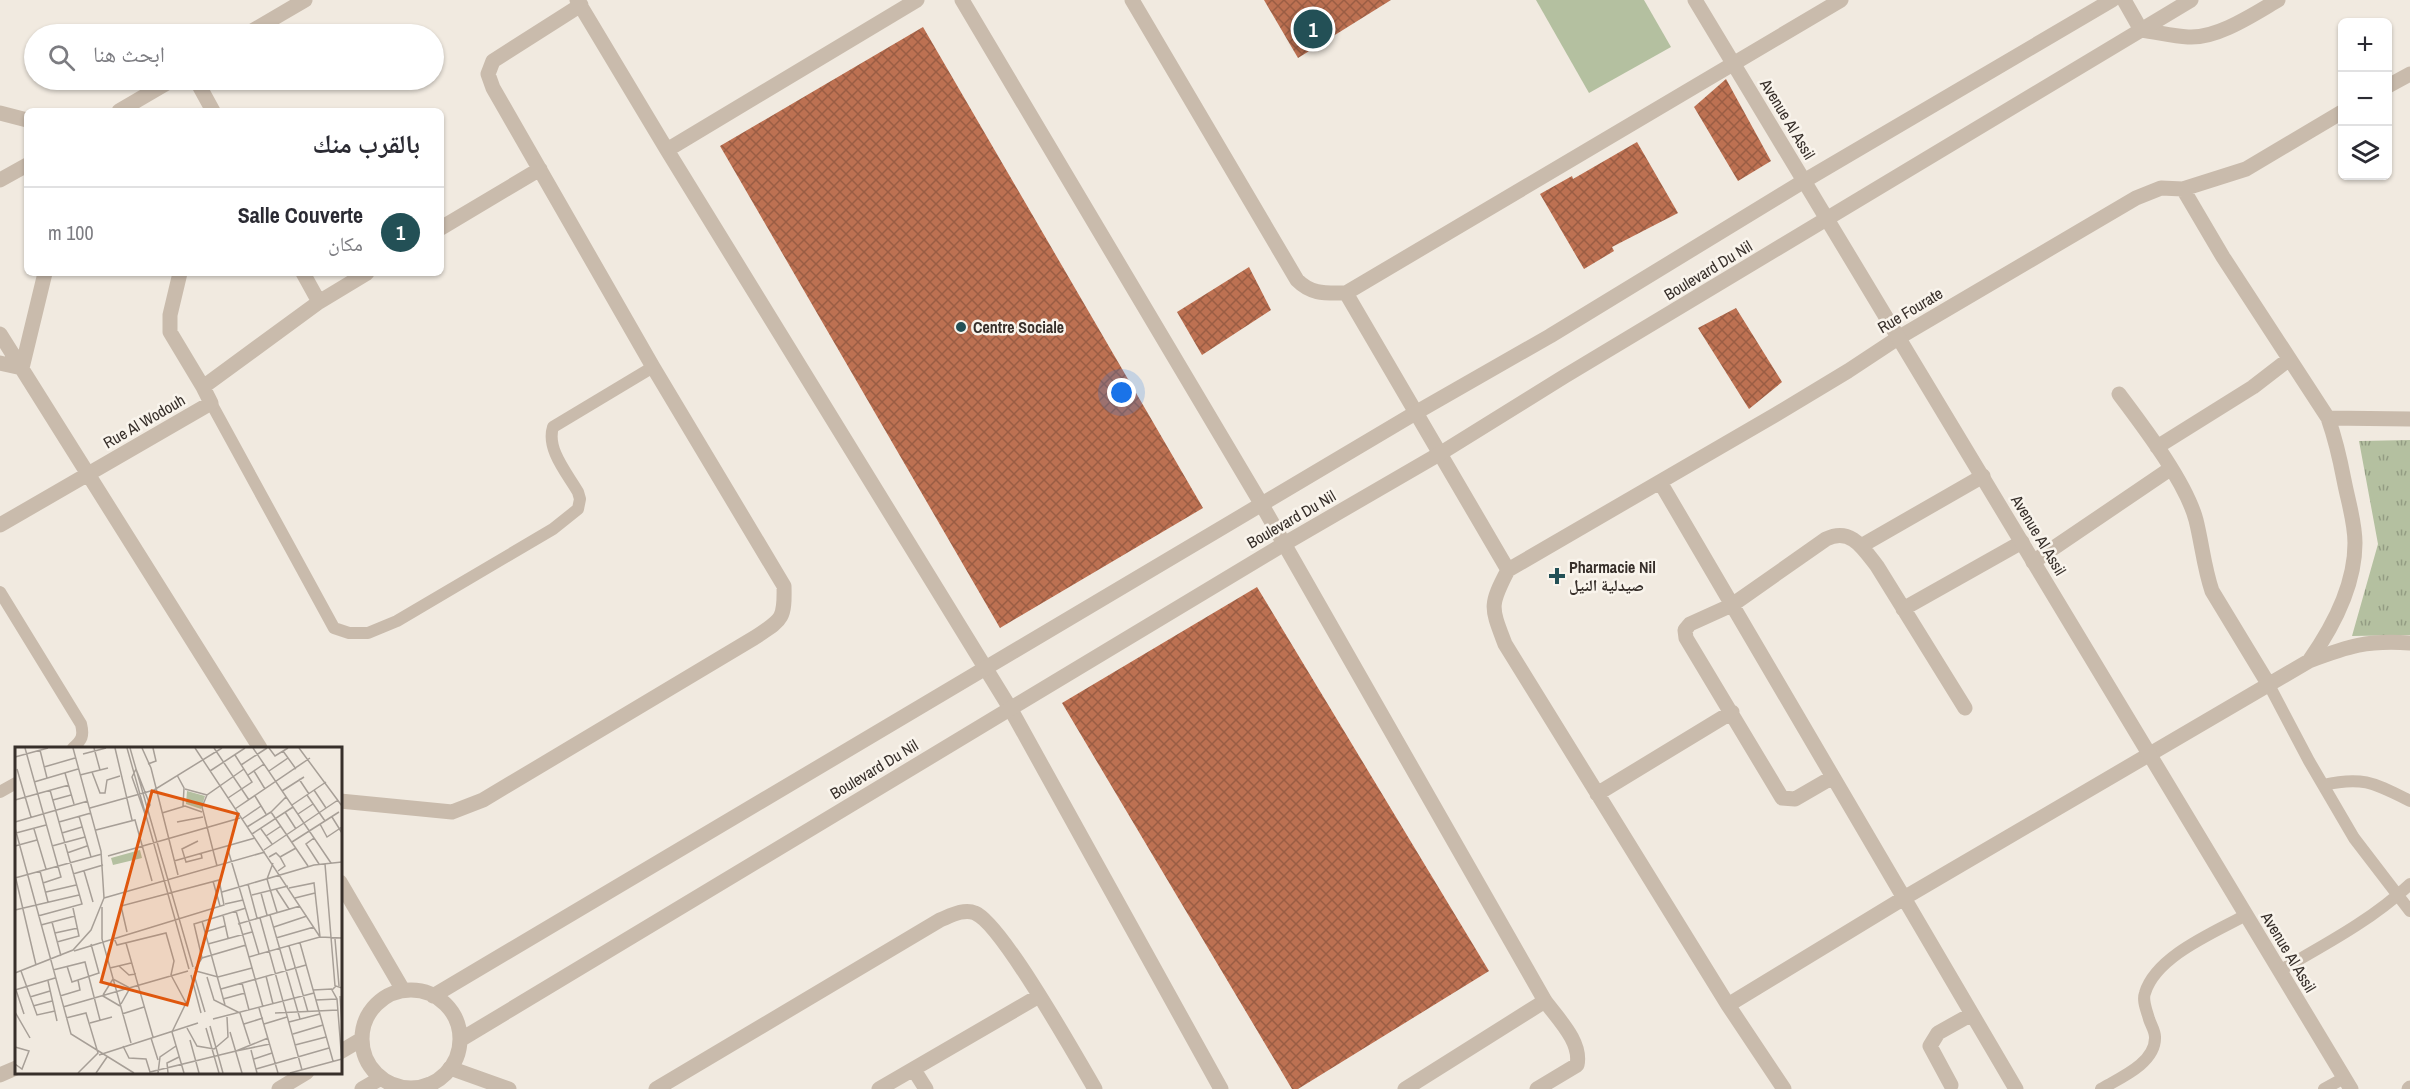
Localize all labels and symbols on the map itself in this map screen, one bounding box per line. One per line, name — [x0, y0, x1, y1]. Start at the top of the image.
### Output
pin: 1 — [1294, 6, 1332, 51]
street label: Avenue Al Assil — [1755, 74, 1821, 163]
street label: Boulevard Du Nil — [1660, 235, 1756, 305]
street label: Rue Fourate — [1873, 282, 1947, 338]
place label: Centre Sociale — [973, 316, 1064, 338]
marker: Centre Sociale — [954, 320, 968, 334]
your location — [1107, 378, 1136, 407]
street label: Rue Al Wodouh — [99, 389, 189, 453]
street label: Boulevard Du Nil — [1243, 485, 1340, 553]
street label: Avenue Al Assil — [2006, 490, 2072, 579]
place label: Pharmacie Nil صيدلية النيل — [1569, 556, 1656, 596]
marker: Pharmacie Nil صيدلية النيل — [1550, 569, 1564, 583]
street label: Boulevard Du Nil — [826, 734, 922, 804]
inset map — [15, 747, 342, 1074]
street label: Avenue Al Assil — [2256, 907, 2322, 996]

